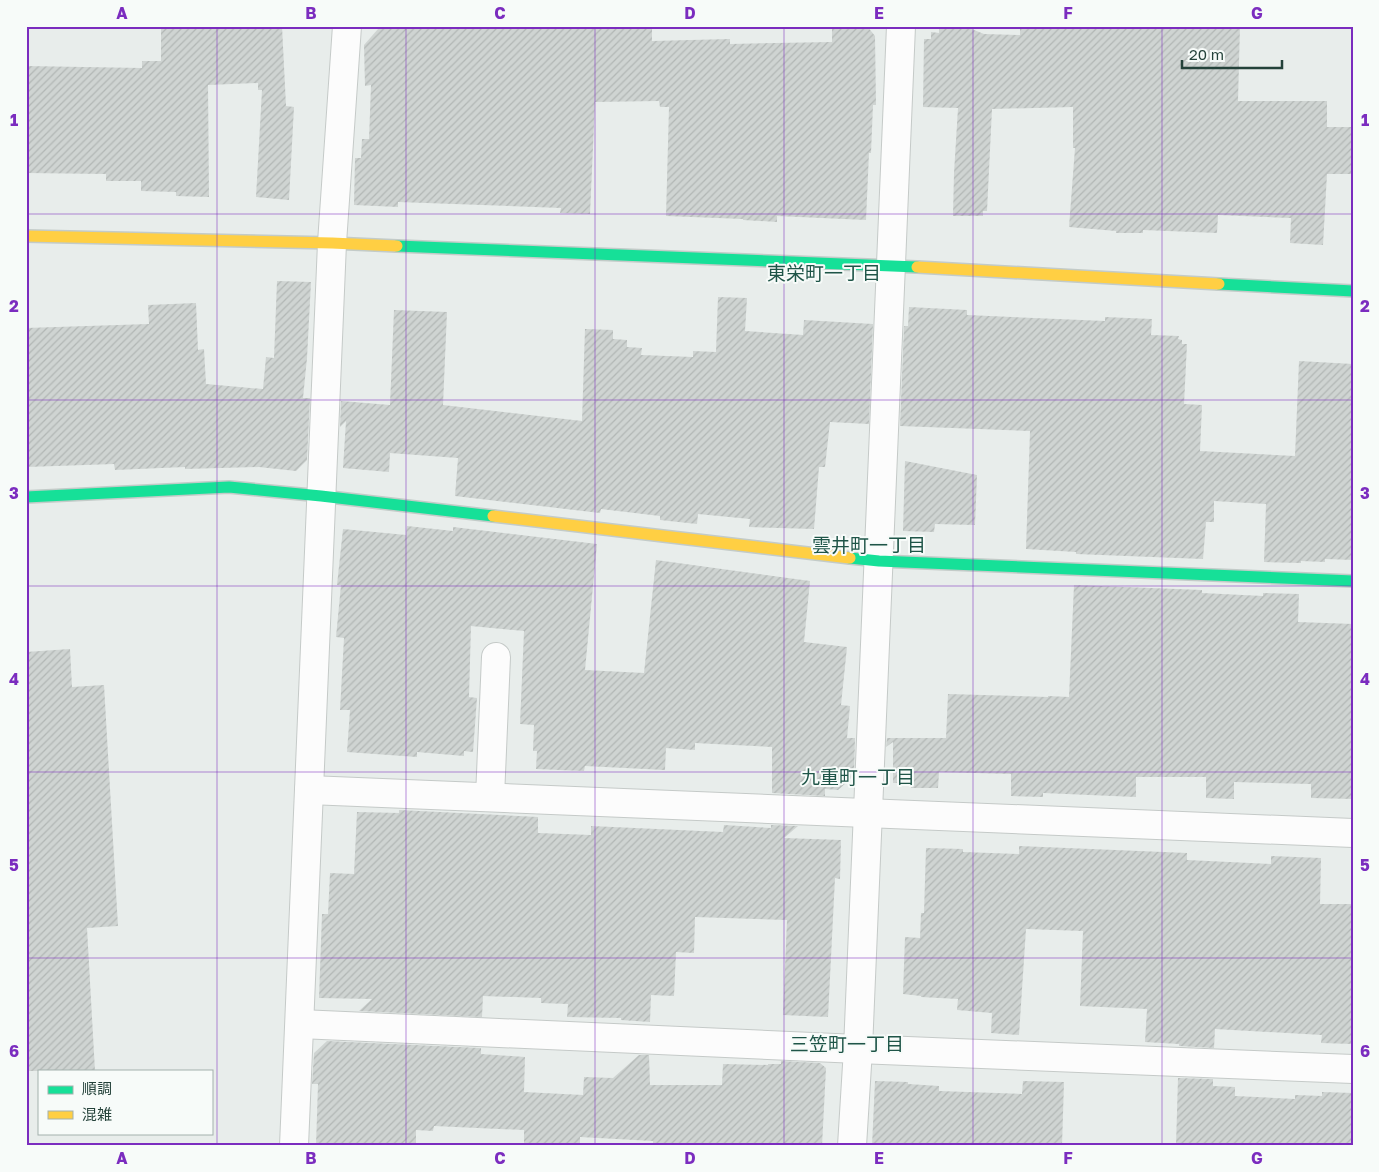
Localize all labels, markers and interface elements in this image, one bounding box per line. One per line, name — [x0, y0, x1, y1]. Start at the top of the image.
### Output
text: A — [116, 3, 128, 23]
text: B — [305, 3, 317, 23]
text: C — [494, 3, 506, 23]
text: D — [684, 3, 696, 23]
text: E — [874, 3, 884, 23]
text: F — [1063, 3, 1073, 23]
text: G — [1251, 3, 1263, 23]
scale bar — [1182, 38, 1282, 70]
text: 20 m — [1189, 45, 1224, 63]
text: 1 — [10, 110, 18, 130]
text: 1 — [1361, 110, 1369, 130]
district label: 東栄町一丁目 — [767, 261, 881, 284]
text: 2 — [9, 296, 19, 316]
text: 2 — [1360, 296, 1370, 316]
text: 3 — [9, 483, 19, 503]
text: 3 — [1360, 483, 1370, 503]
district label: 雲井町一丁目 — [812, 533, 926, 556]
text: 4 — [9, 669, 19, 689]
text: 4 — [1360, 669, 1370, 689]
district label: 九重町一丁目 — [801, 765, 915, 788]
text: 5 — [9, 855, 19, 875]
text: 5 — [1360, 855, 1370, 875]
district label: 三笠町一丁目 — [790, 1032, 904, 1055]
text: 6 — [9, 1041, 19, 1061]
text: 6 — [1360, 1041, 1370, 1061]
legend — [38, 1070, 212, 1134]
text: 順調 — [82, 1079, 112, 1097]
text: 混雑 — [82, 1105, 112, 1123]
text: A — [116, 1148, 128, 1168]
text: B — [305, 1148, 317, 1168]
text: C — [494, 1148, 506, 1168]
text: D — [684, 1148, 696, 1168]
text: E — [874, 1148, 884, 1168]
text: F — [1063, 1148, 1073, 1168]
text: G — [1251, 1148, 1263, 1168]

